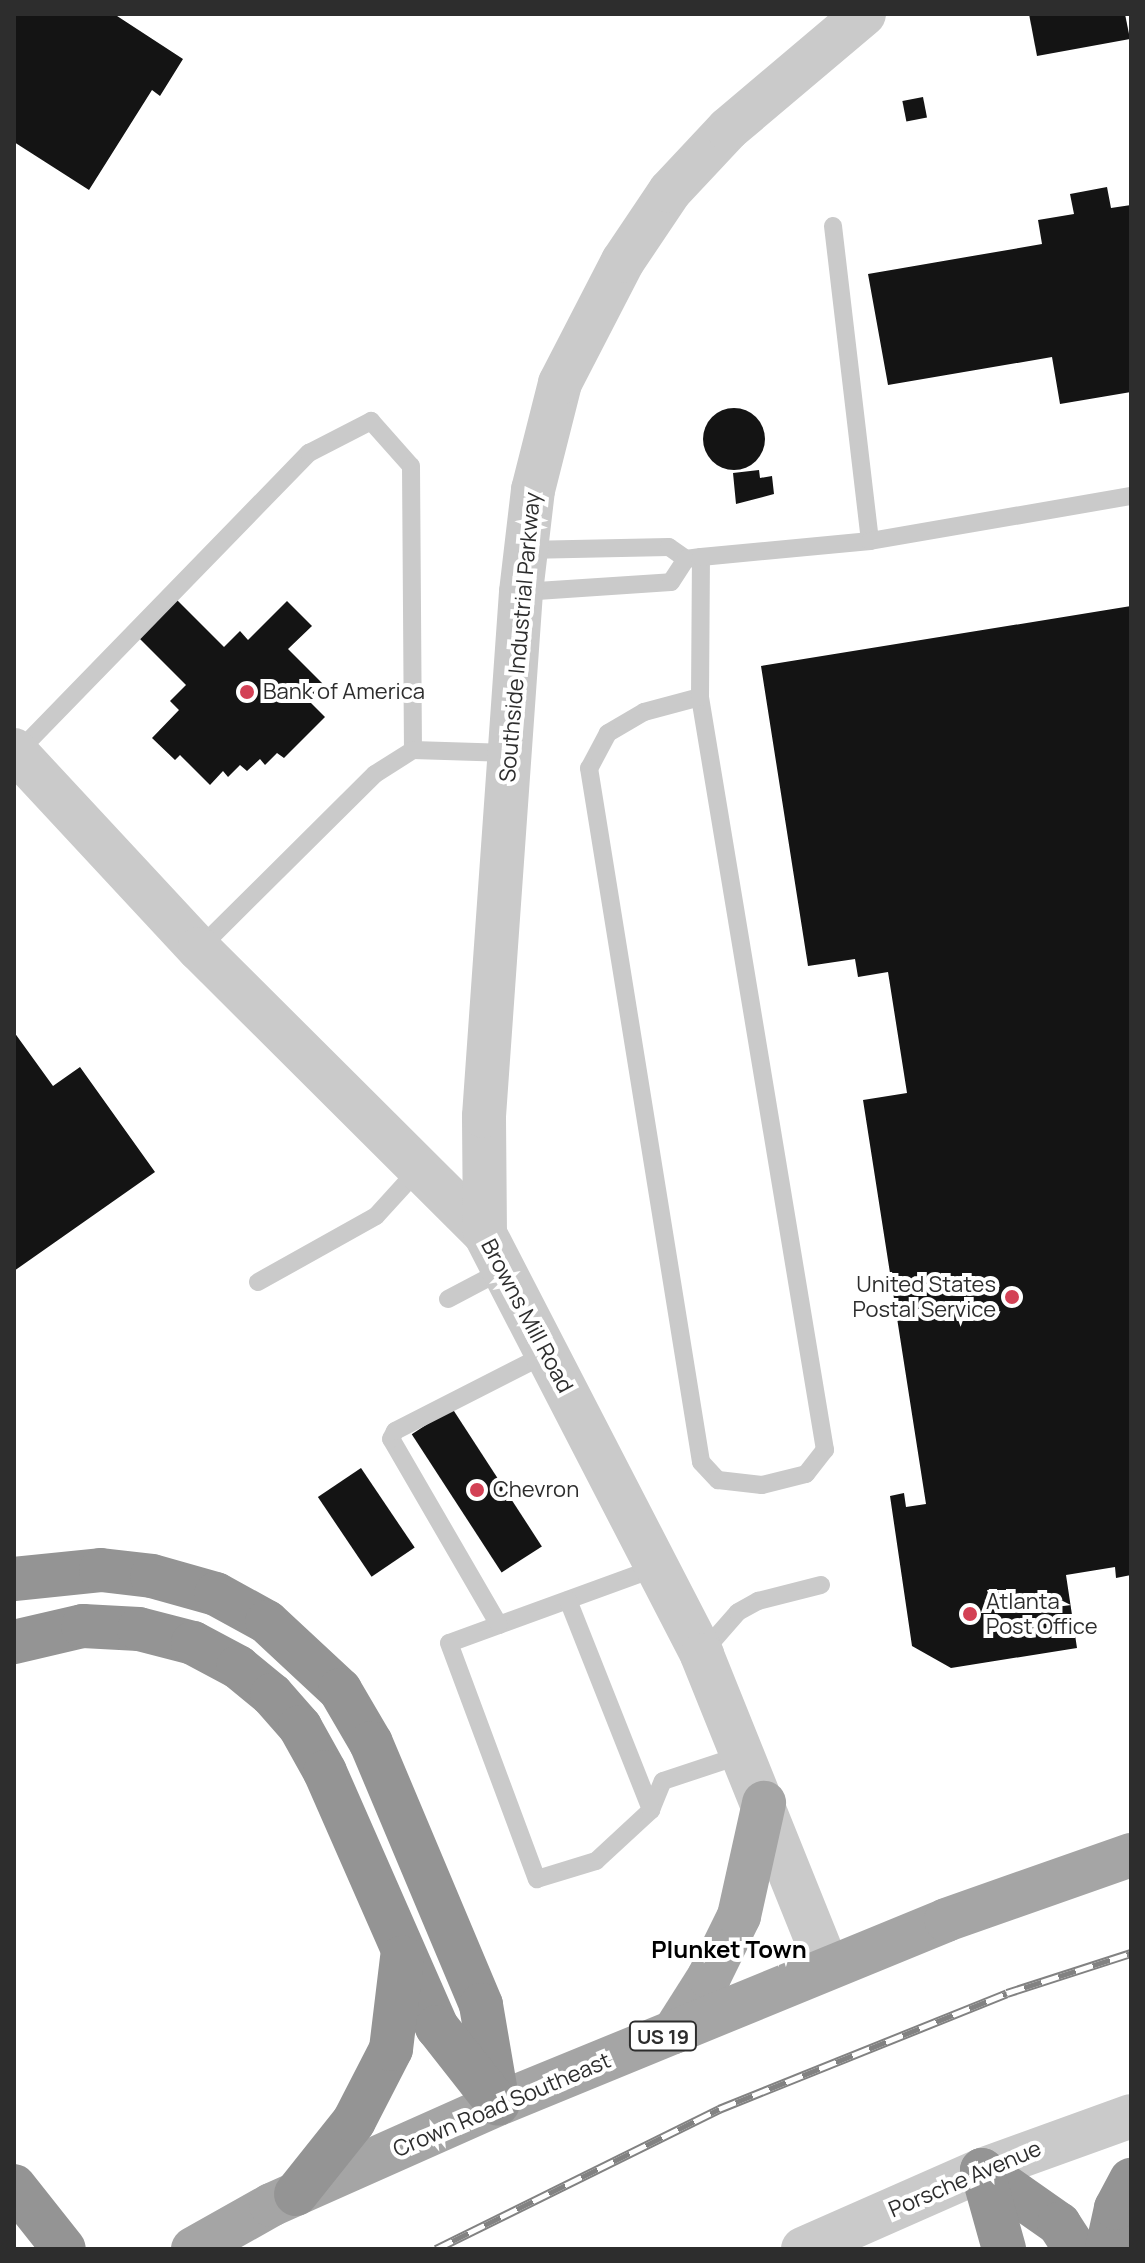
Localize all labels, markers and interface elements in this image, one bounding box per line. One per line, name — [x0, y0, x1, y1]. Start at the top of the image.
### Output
street label: Southside Industrial Parkway — [494, 491, 546, 783]
place label: Bank of America — [263, 679, 425, 705]
marker: Bank of America — [238, 683, 256, 701]
street label: Browns Mill Road — [475, 1235, 579, 1397]
place label: United States Postal Service — [852, 1271, 996, 1322]
marker: United States Postal Service — [1003, 1288, 1021, 1306]
place label: Chevron — [493, 1477, 579, 1503]
marker: Chevron — [468, 1481, 486, 1499]
place label: Atlanta Post Office — [986, 1588, 1098, 1640]
marker: Atlanta Post Office — [961, 1605, 979, 1623]
district label: Plunket Town — [651, 1935, 807, 1963]
road number: US 19 — [627, 2020, 699, 2052]
street label: Crown Road Southeast — [389, 2047, 615, 2163]
street label: Porsche Avenue — [885, 2135, 1045, 2223]

